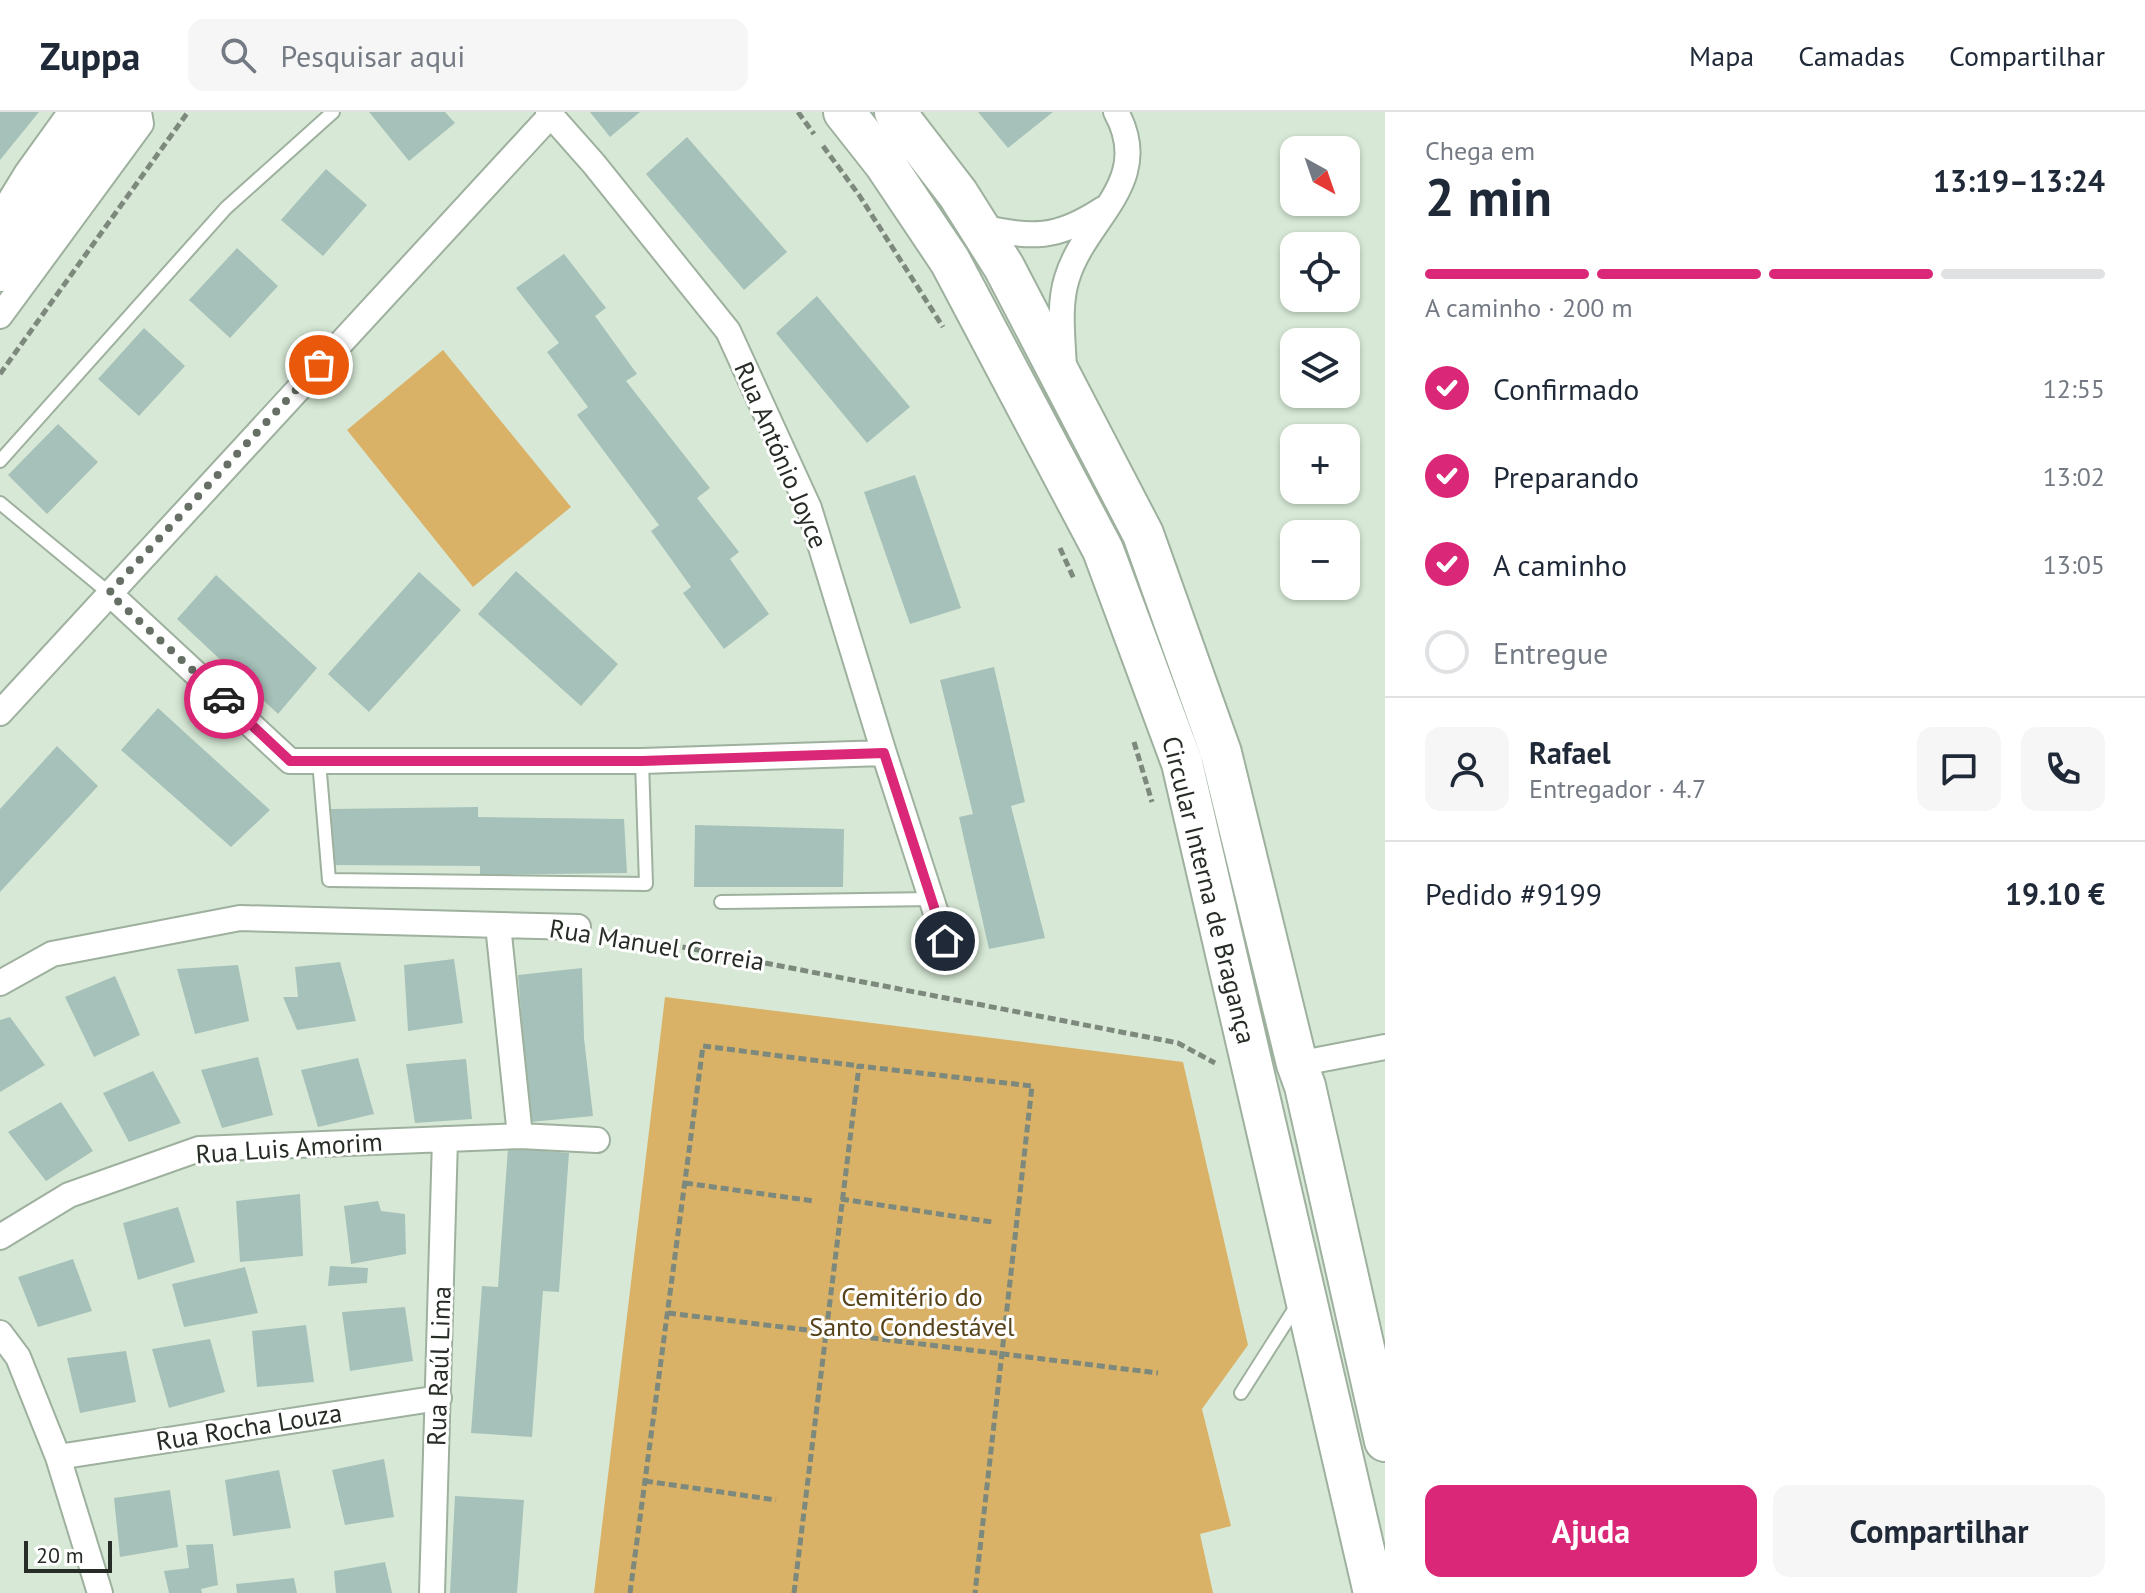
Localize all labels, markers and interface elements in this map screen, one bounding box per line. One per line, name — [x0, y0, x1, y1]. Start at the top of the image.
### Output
search box — [188, 19, 748, 91]
text: Zuppa — [40, 31, 140, 80]
icon: search — [216, 33, 260, 77]
text: Pesquisar aqui — [280, 36, 465, 75]
text: Mapa — [1689, 37, 1754, 74]
text: Camadas — [1798, 37, 1905, 74]
text: Compartilhar — [1949, 37, 2105, 74]
text: Chega em — [1425, 134, 1535, 167]
north arrow — [1280, 136, 1360, 216]
map controls — [1280, 136, 1360, 600]
text: 13:19–13:24 — [1933, 161, 2105, 200]
text: 2 min — [1425, 163, 1552, 230]
button: locate — [1280, 232, 1360, 312]
text: A caminho · 200 m — [1425, 291, 1633, 324]
button: layers — [1280, 328, 1360, 408]
pin — [285, 331, 353, 399]
icon: bag — [297, 343, 341, 387]
street label: Rua António Joyce — [727, 357, 836, 553]
icon: check — [1425, 366, 1469, 410]
text: Confirmado — [1493, 369, 1639, 408]
text: 12:55 — [2043, 372, 2105, 405]
button: + — [1280, 424, 1360, 504]
icon: check — [1425, 454, 1469, 498]
text: Preparando — [1493, 457, 1639, 496]
text: 13:02 — [2043, 460, 2105, 493]
button: − — [1280, 520, 1360, 600]
icon: check — [1425, 542, 1469, 586]
text: A caminho — [1493, 545, 1627, 584]
text: 13:05 — [2043, 548, 2105, 581]
text: Entregue — [1493, 633, 1608, 672]
courier — [184, 659, 264, 739]
icon: car — [202, 677, 246, 721]
button: person — [1425, 727, 1509, 811]
button: chat — [1917, 727, 2001, 811]
button: phone — [2021, 727, 2105, 811]
street label: Circular Interna de Bragança — [1155, 733, 1264, 1047]
text: Rafael — [1529, 733, 1611, 772]
text: Entregador · 4.7 — [1529, 772, 1706, 805]
text: Pedido #9199 — [1425, 874, 1602, 913]
text: 19.10 € — [2005, 874, 2105, 913]
pin — [911, 907, 979, 975]
street label: Rua Manuel Correia — [547, 911, 767, 978]
icon: home — [923, 919, 967, 963]
street label: Rua Luis Amorim — [194, 1125, 383, 1170]
park label: Cemitério do Santo Condestável — [809, 1280, 1015, 1343]
street label: Rua Raúl Lima — [419, 1285, 458, 1447]
street label: Rua Rocha Louza — [154, 1396, 344, 1457]
button: Ajuda — [1425, 1485, 1757, 1577]
button: Compartilhar — [1773, 1485, 2105, 1577]
scale bar — [24, 1537, 112, 1573]
text: 20 m — [36, 1541, 84, 1569]

